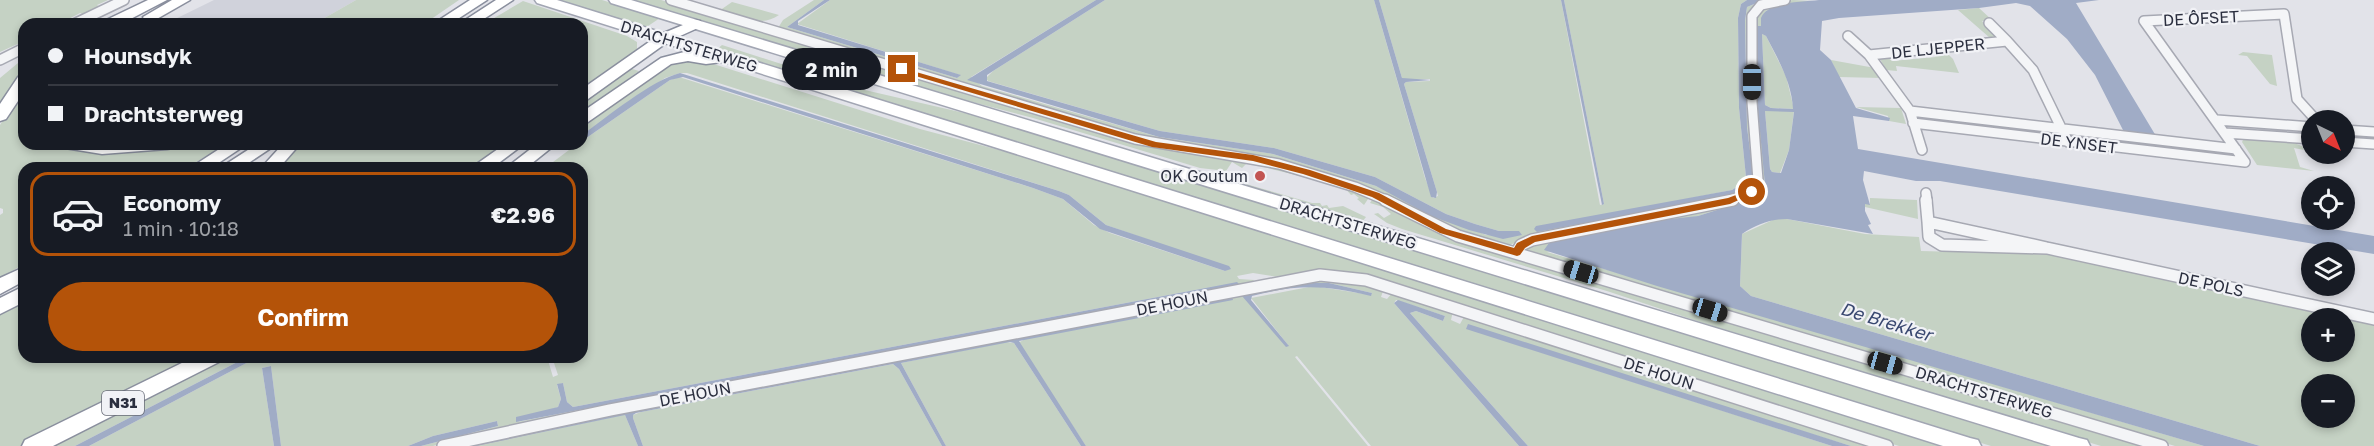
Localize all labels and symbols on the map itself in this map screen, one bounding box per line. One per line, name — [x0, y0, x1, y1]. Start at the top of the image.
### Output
street label: DE ÔFSET — [2162, 6, 2240, 30]
street label: DRACHTSTERWEG — [618, 16, 760, 76]
street label: DE LJEPPER — [1890, 33, 1986, 63]
callout: 2 min — [782, 48, 881, 90]
route end — [888, 55, 915, 82]
car — [1743, 64, 1761, 100]
north arrow — [2301, 110, 2355, 164]
street label: DE YNSET — [2039, 128, 2119, 158]
place label: OK Goutum — [1160, 166, 1248, 186]
marker: OK Goutum — [1253, 169, 1267, 183]
route start — [1738, 178, 1765, 205]
street label: DRACHTSTERWEG — [1277, 193, 1419, 253]
car — [1561, 258, 1601, 286]
street label: DE POLS — [2176, 267, 2246, 301]
street label: DE HOUN — [1134, 286, 1210, 320]
car — [1690, 296, 1730, 324]
water label: De Brekker — [1838, 297, 1937, 346]
car — [1865, 349, 1905, 377]
street label: DE HOUN — [1621, 352, 1697, 394]
street label: DRACHTSTERWEG — [1913, 362, 2055, 422]
street label: DE HOUN — [657, 377, 733, 411]
road number: N31 — [102, 391, 144, 415]

